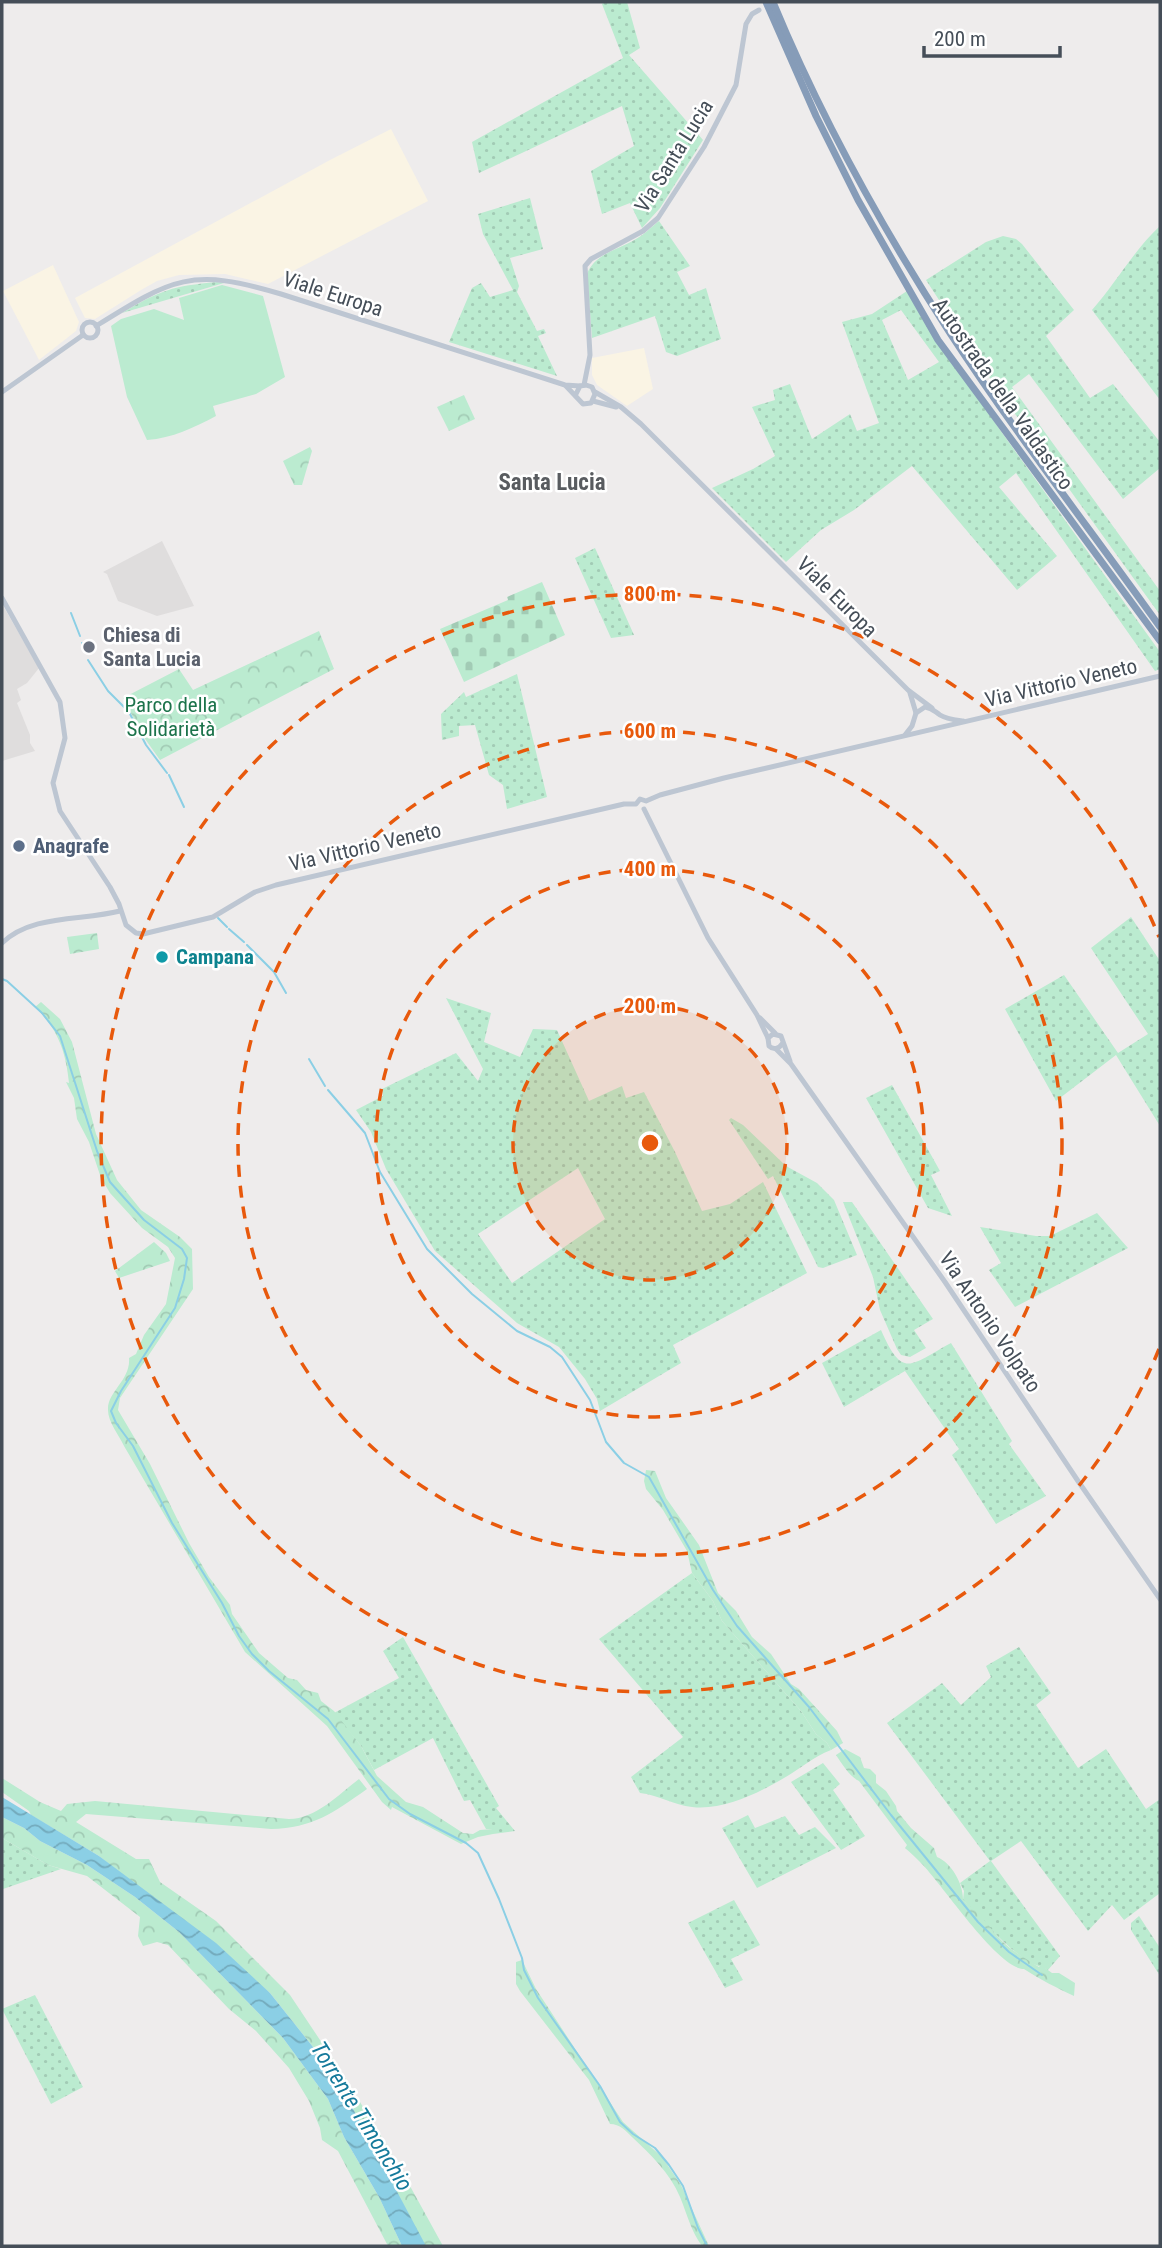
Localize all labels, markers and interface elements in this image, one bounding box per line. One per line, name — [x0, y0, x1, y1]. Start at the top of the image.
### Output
scale bar — [924, 14, 1060, 58]
text: 200 m — [934, 27, 986, 51]
street label: Via Santa Lucia — [630, 95, 718, 217]
street label: Viale Europa — [280, 267, 386, 321]
street label: Autostrada della Valdastico — [928, 294, 1078, 494]
district label: Santa Lucia — [498, 469, 606, 496]
street label: Viale Europa — [792, 552, 882, 642]
text: 800 m — [624, 582, 676, 606]
place label: Chiesa di Santa Lucia — [103, 623, 201, 671]
marker: Chiesa di Santa Lucia — [81, 639, 97, 655]
street label: Via Vittorio Veneto — [983, 654, 1139, 712]
park label: Parco della Solidarietà — [125, 693, 217, 741]
text: 600 m — [624, 719, 676, 743]
street label: Via Vittorio Veneto — [287, 818, 443, 876]
place label: Anagrafe — [33, 834, 109, 858]
marker: Anagrafe — [11, 838, 27, 854]
text: 400 m — [624, 857, 676, 881]
place label: Campana — [176, 945, 254, 969]
marker: Campana — [154, 949, 170, 965]
text: 200 m — [624, 994, 676, 1018]
centre of rings — [638, 1131, 662, 1155]
street label: Via Antonio Volpato — [934, 1247, 1046, 1397]
water label: Torrente Timonchio — [305, 2037, 418, 2196]

